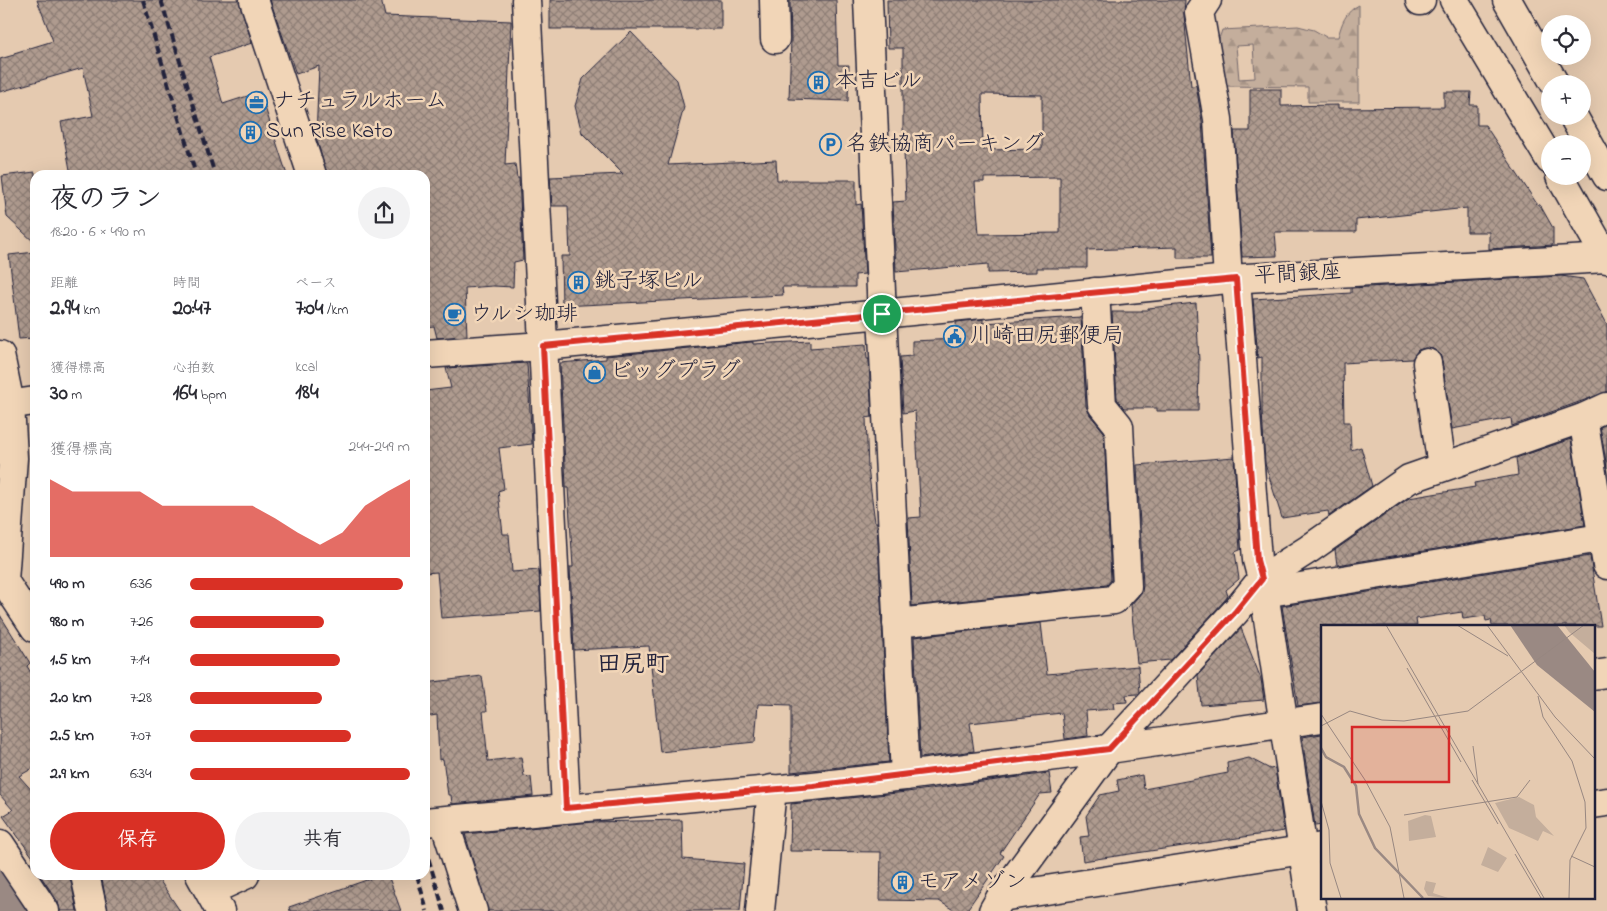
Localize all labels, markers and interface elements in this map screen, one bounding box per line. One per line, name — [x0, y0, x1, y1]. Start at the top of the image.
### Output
map controls — [1541, 15, 1591, 185]
button: locate — [1541, 15, 1591, 65]
place label: 本吉ビル — [835, 66, 923, 98]
building icon: 本吉ビル — [807, 70, 831, 94]
button: + — [1541, 75, 1591, 125]
place label: ナチュラルホーム — [273, 86, 447, 118]
office icon: ナチュラルホーム — [245, 90, 269, 114]
place label: Sun Rise Kato — [266, 116, 393, 148]
building icon: Sun Rise Kato — [238, 120, 262, 144]
place label: 名鉄協商パーキング — [846, 129, 1044, 161]
parking icon: 名鉄協商パーキング — [818, 133, 842, 157]
button: − — [1541, 135, 1591, 185]
text: 夜のラン — [50, 180, 162, 221]
button: share — [358, 187, 410, 239]
text: 18:20 · 6 × 490 m — [50, 220, 145, 244]
street label: 平間銀座 — [1253, 257, 1343, 293]
place label: 銚子塚ビル — [594, 266, 704, 298]
building icon: 銚子塚ビル — [566, 270, 590, 294]
text: 距離 — [50, 273, 78, 294]
text: 時間 — [173, 273, 201, 294]
text: ペース — [295, 273, 337, 294]
pin — [861, 293, 903, 335]
text: 2.94 — [50, 294, 80, 324]
text: 20:47 — [173, 294, 211, 324]
text: 7:04 — [295, 294, 324, 324]
place label: ウルシ珈琲 — [470, 299, 578, 331]
text: km — [80, 300, 100, 321]
text: /km — [324, 300, 348, 321]
icon: arrive — [868, 300, 896, 328]
cafe icon: ウルシ珈琲 — [442, 303, 466, 327]
place label: 川崎田尻郵便局 — [970, 321, 1124, 353]
public building icon: 川崎田尻郵便局 — [942, 325, 966, 349]
place label: ビッグプラグ — [610, 356, 741, 388]
text: kcal — [295, 357, 318, 378]
text: 獲得標高 — [50, 358, 106, 379]
text: 心拍数 — [173, 358, 215, 379]
shop icon: ビッグプラグ — [582, 360, 606, 384]
text: 184 — [295, 378, 319, 408]
text: 30 — [50, 379, 68, 409]
text: 164 — [173, 379, 197, 409]
text: m — [68, 385, 82, 406]
text: bpm — [197, 385, 227, 406]
text: 244–249 m — [348, 435, 410, 459]
text: 獲得標高 — [50, 438, 114, 462]
text: 490 m — [50, 572, 85, 596]
text: 6:36 — [130, 572, 152, 596]
text: 980 m — [50, 610, 84, 634]
text: 7:26 — [130, 610, 153, 634]
inset map — [1321, 625, 1594, 898]
text: 1.5 km — [50, 648, 91, 672]
text: 7:14 — [130, 648, 150, 672]
district label: 田尻町 — [597, 648, 669, 683]
text: 2.0 km — [50, 686, 92, 710]
text: 7:28 — [130, 686, 152, 710]
text: 2.5 km — [50, 724, 94, 748]
text: 7:07 — [130, 724, 151, 748]
text: 2.9 km — [50, 762, 89, 786]
text: 6:34 — [130, 762, 152, 786]
button: 保存 — [50, 812, 225, 870]
button: 共有 — [235, 812, 410, 870]
place label: モアメゾン — [918, 867, 1027, 899]
building icon: モアメゾン — [890, 871, 914, 895]

